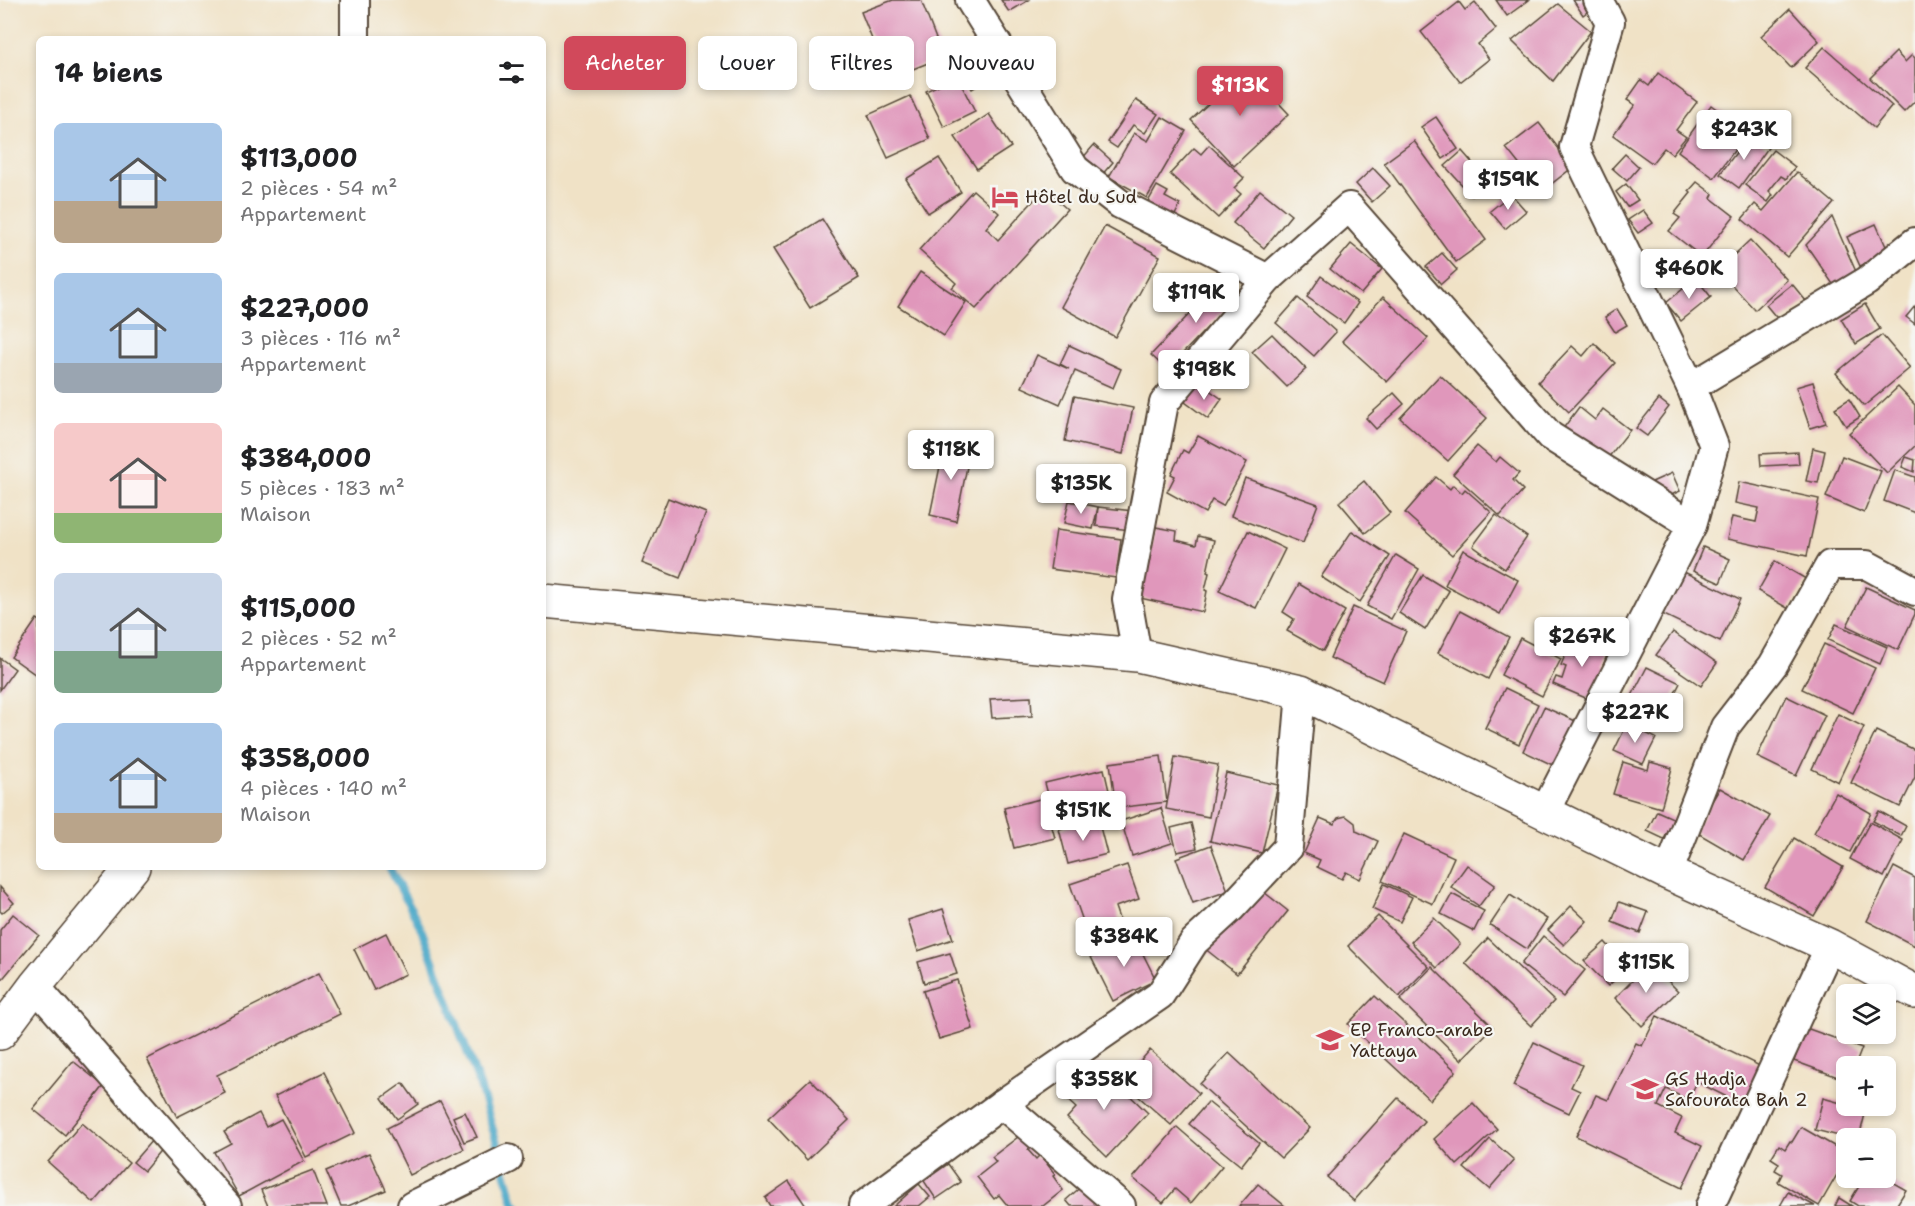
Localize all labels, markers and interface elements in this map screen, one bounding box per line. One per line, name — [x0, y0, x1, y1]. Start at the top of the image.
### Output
chip: Acheter — [564, 36, 686, 90]
chip: Louer — [698, 36, 797, 90]
chip: Filtres — [809, 36, 914, 90]
chip: Nouveau — [926, 36, 1056, 90]
text: 14 biens — [54, 55, 163, 90]
icon: filters — [495, 56, 528, 89]
pin: $113K — [1198, 66, 1282, 117]
text: $113K — [1211, 72, 1269, 98]
pin: $243K — [1702, 110, 1786, 161]
text: $243K — [1710, 116, 1778, 142]
text: $113,000 — [240, 140, 358, 175]
icon: home — [102, 147, 174, 219]
pin: $159K — [1466, 160, 1550, 211]
text: $159K — [1477, 166, 1539, 192]
text: 2 pièces · 54 m² — [240, 175, 397, 201]
hotel icon: Hôtel du Sud — [990, 182, 1020, 212]
place label: Hôtel du Sud — [1025, 185, 1137, 209]
text: Appartement — [240, 201, 366, 227]
pin: $460K — [1647, 249, 1731, 300]
text: $460K — [1654, 255, 1724, 281]
pin: $119K — [1154, 273, 1238, 324]
text: $119K — [1167, 279, 1225, 305]
text: $227,000 — [240, 290, 369, 325]
icon: home — [102, 297, 174, 369]
text: 3 pièces · 116 m² — [240, 325, 401, 351]
pin: $198K — [1162, 350, 1246, 401]
text: Appartement — [240, 351, 366, 377]
text: $198K — [1172, 356, 1236, 382]
pin: $118K — [909, 430, 993, 481]
text: $118K — [922, 436, 980, 462]
text: $384,000 — [240, 440, 371, 475]
icon: home — [102, 447, 174, 519]
pin: $135K — [1039, 464, 1123, 515]
text: $135K — [1050, 470, 1112, 496]
text: 5 pièces · 183 m² — [240, 475, 405, 501]
text: Maison — [240, 501, 311, 527]
text: $115,000 — [240, 590, 356, 625]
icon: home — [102, 597, 174, 669]
pin: $267K — [1540, 617, 1624, 668]
text: $267K — [1548, 623, 1616, 649]
text: 2 pièces · 52 m² — [240, 625, 397, 651]
text: Appartement — [240, 651, 366, 677]
pin: $227K — [1593, 693, 1677, 744]
text: $227K — [1601, 699, 1669, 725]
text: $358,000 — [240, 740, 370, 775]
icon: home — [102, 747, 174, 819]
text: 4 pièces · 140 m² — [240, 775, 407, 801]
pin: $151K — [1041, 791, 1125, 842]
text: $151K — [1055, 797, 1111, 823]
text: Maison — [240, 801, 311, 827]
pin: $384K — [1082, 917, 1166, 968]
text: $384K — [1090, 923, 1158, 949]
pin: $115K — [1604, 943, 1688, 994]
text: $115K — [1618, 949, 1674, 975]
map controls — [1836, 984, 1896, 1188]
button: layers — [1836, 984, 1896, 1044]
place label: EP Franco-arabe Yattaya — [1350, 1018, 1493, 1063]
school or university icon: EP Franco-arabe Yattaya — [1315, 1025, 1345, 1055]
button: + — [1836, 1056, 1896, 1116]
pin: $358K — [1062, 1060, 1146, 1111]
text: $358K — [1070, 1066, 1138, 1092]
place label: GS Hadja Safourata Bah 2 — [1665, 1067, 1808, 1112]
school or university icon: GS Hadja Safourata Bah 2 — [1630, 1074, 1660, 1104]
button: − — [1836, 1128, 1896, 1188]

